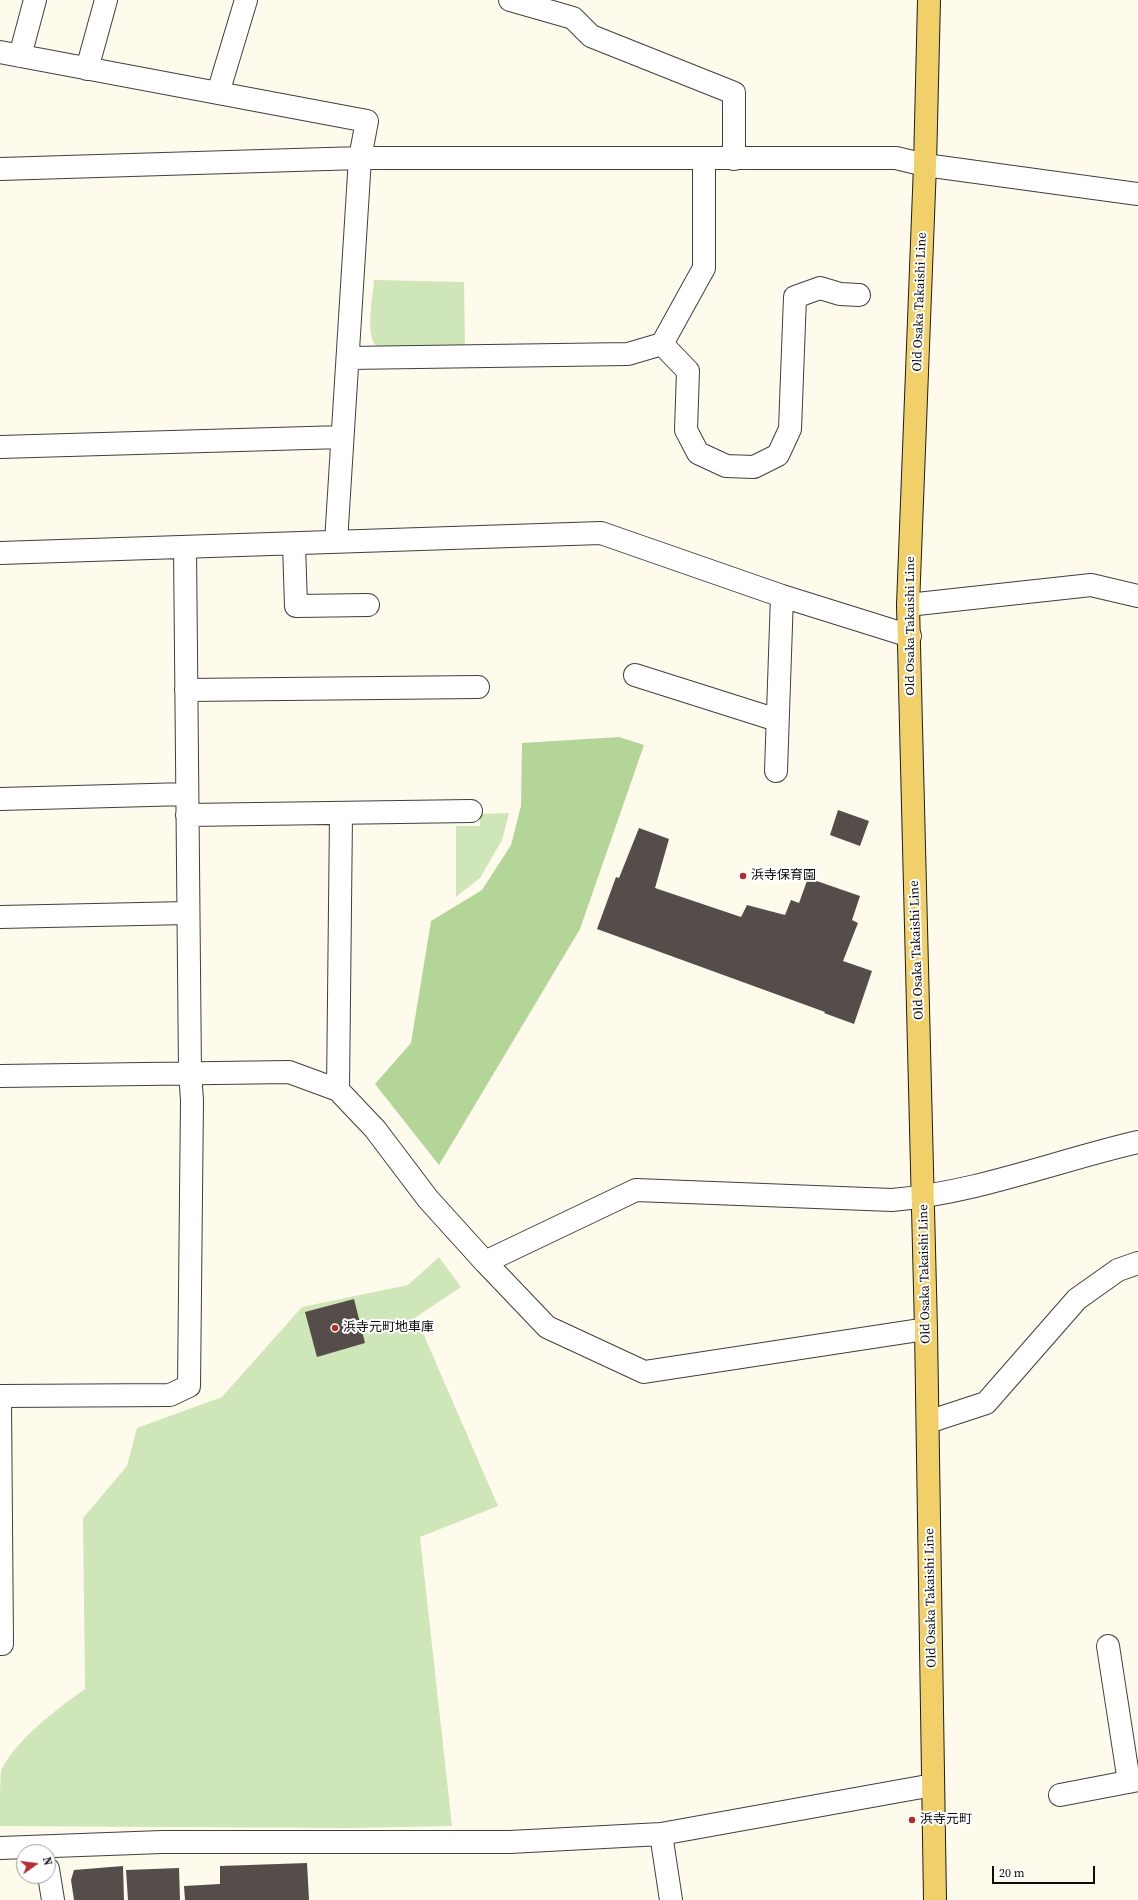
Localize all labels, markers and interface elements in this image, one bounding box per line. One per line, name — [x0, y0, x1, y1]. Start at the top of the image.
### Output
street label: Old Osaka Takaishi Line — [910, 232, 930, 372]
street label: Old Osaka Takaishi Line — [903, 556, 919, 696]
place label: 浜寺保育園 — [751, 868, 816, 884]
marker: 浜寺保育園 — [738, 871, 748, 881]
street label: Old Osaka Takaishi Line — [907, 880, 927, 1020]
street label: Old Osaka Takaishi Line — [916, 1204, 934, 1344]
place label: 浜寺元町地車庫 — [343, 1320, 434, 1336]
marker: 浜寺元町地車庫 — [330, 1323, 340, 1333]
street label: Old Osaka Takaishi Line — [922, 1528, 940, 1668]
place label: 浜寺元町 — [920, 1812, 972, 1828]
marker: 浜寺元町 — [907, 1815, 917, 1825]
north arrow — [16, 1844, 56, 1884]
text: N — [39, 1856, 55, 1867]
scale bar — [994, 1858, 1097, 1884]
text: 20 m — [999, 1865, 1025, 1881]

